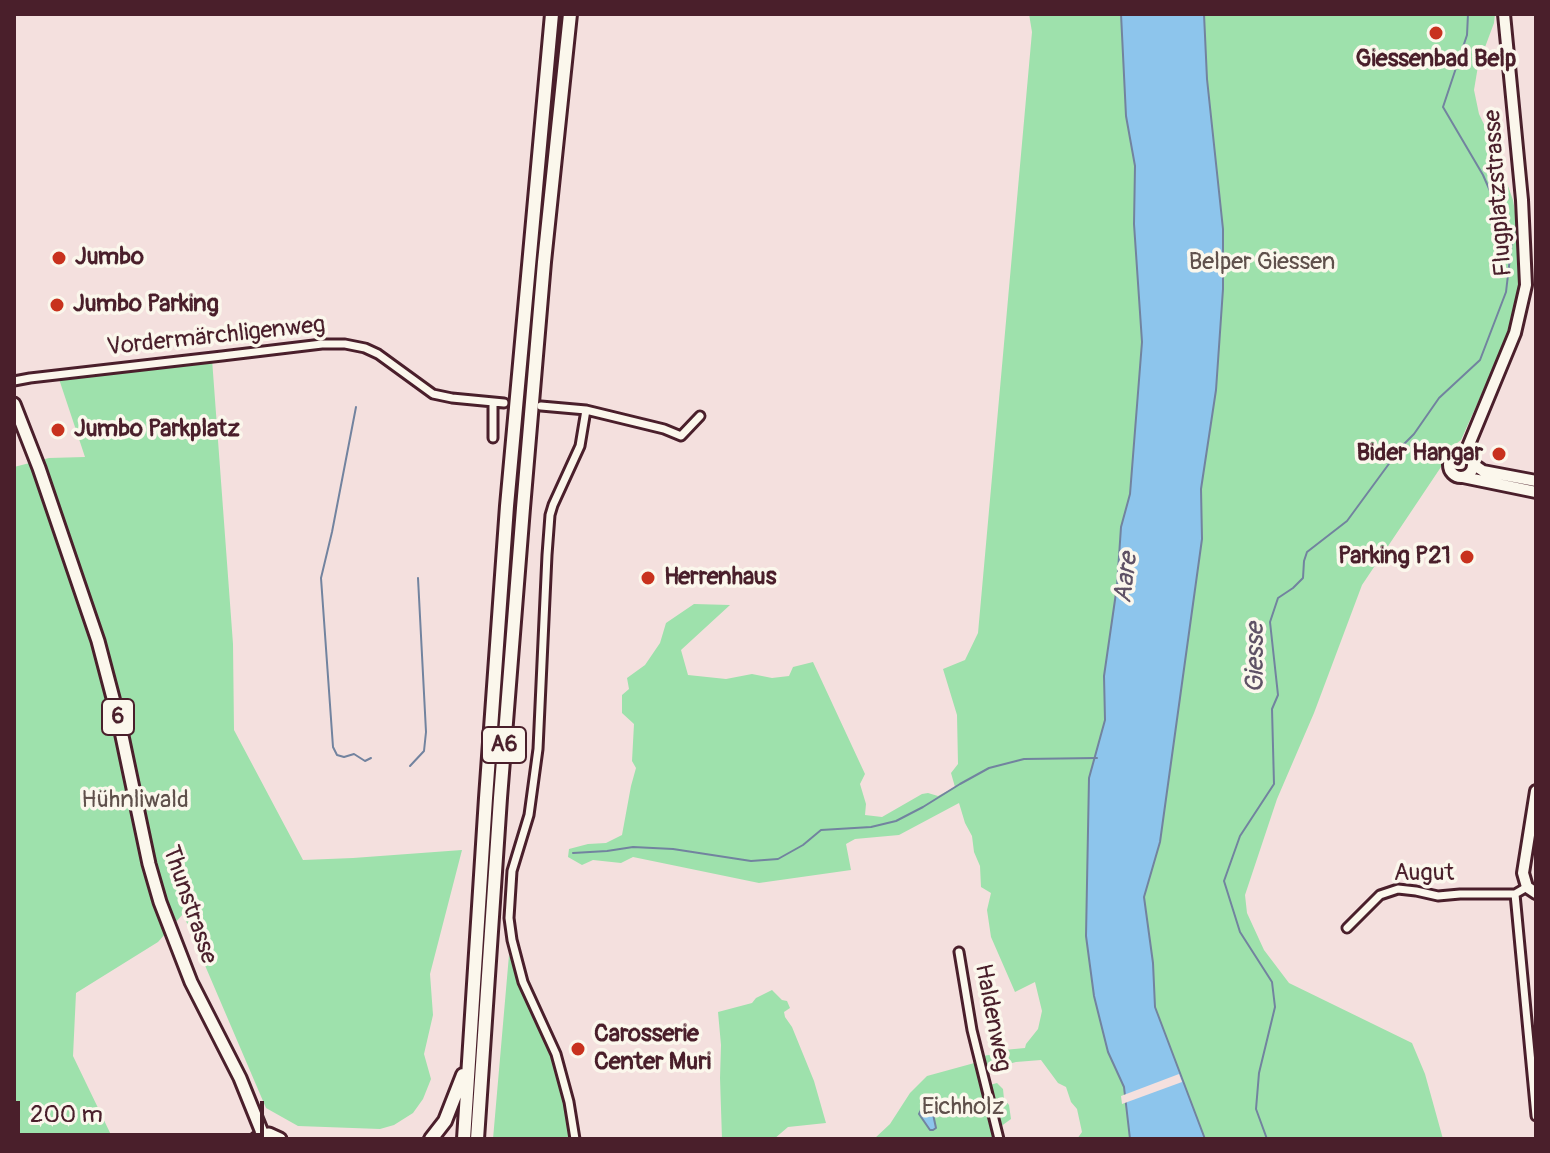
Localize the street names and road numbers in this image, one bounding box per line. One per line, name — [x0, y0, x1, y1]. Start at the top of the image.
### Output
street label: Flugplatzstrasse — [1479, 109, 1519, 277]
street label: Vordermärchligenweg — [105, 311, 327, 363]
road number: 6 — [102, 699, 134, 735]
road number: A6 — [482, 727, 526, 763]
street label: Thunstrasse — [155, 842, 223, 968]
street label: Augut — [1394, 860, 1454, 888]
street label: Haldenweg — [967, 962, 1017, 1074]

